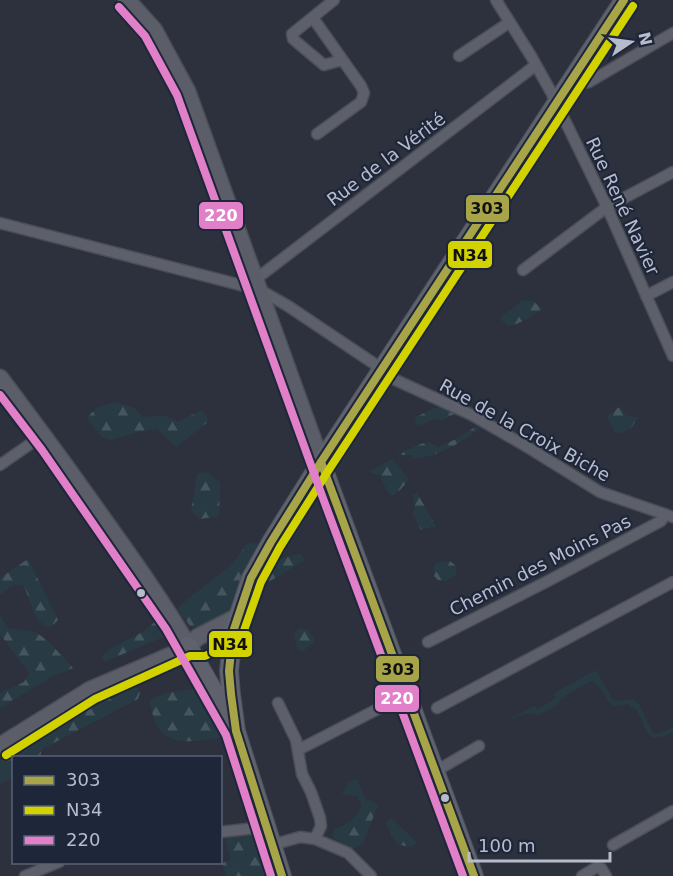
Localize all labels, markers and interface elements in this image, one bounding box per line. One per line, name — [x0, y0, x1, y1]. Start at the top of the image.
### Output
north arrow — [601, 12, 661, 72]
text: N — [634, 30, 656, 47]
street label: Rue de la Vérité — [323, 108, 449, 210]
street label: Rue René Navier — [582, 134, 664, 279]
line badge: 303 — [465, 194, 510, 223]
text: 303 — [470, 199, 504, 218]
line badge: 220 — [198, 201, 244, 230]
text: 220 — [204, 206, 238, 225]
line badge: N34 — [447, 240, 493, 269]
text: N34 — [452, 246, 488, 265]
street label: Rue de la Croix Biche — [436, 374, 614, 486]
street label: Chemin des Moins Pas — [446, 510, 634, 620]
unlabelled marker — [135, 587, 147, 599]
line badge: N34 — [208, 630, 253, 658]
text: N34 — [212, 635, 248, 654]
line badge: 303 — [375, 655, 420, 683]
text: 303 — [381, 660, 415, 679]
line badge: 220 — [374, 684, 420, 713]
text: 220 — [380, 689, 414, 708]
legend — [12, 756, 222, 864]
text: 303 — [66, 769, 100, 790]
unlabelled marker — [439, 792, 451, 804]
text: N34 — [66, 799, 102, 820]
scale bar — [469, 825, 610, 863]
text: 220 — [66, 829, 100, 850]
text: 100 m — [478, 835, 536, 856]

